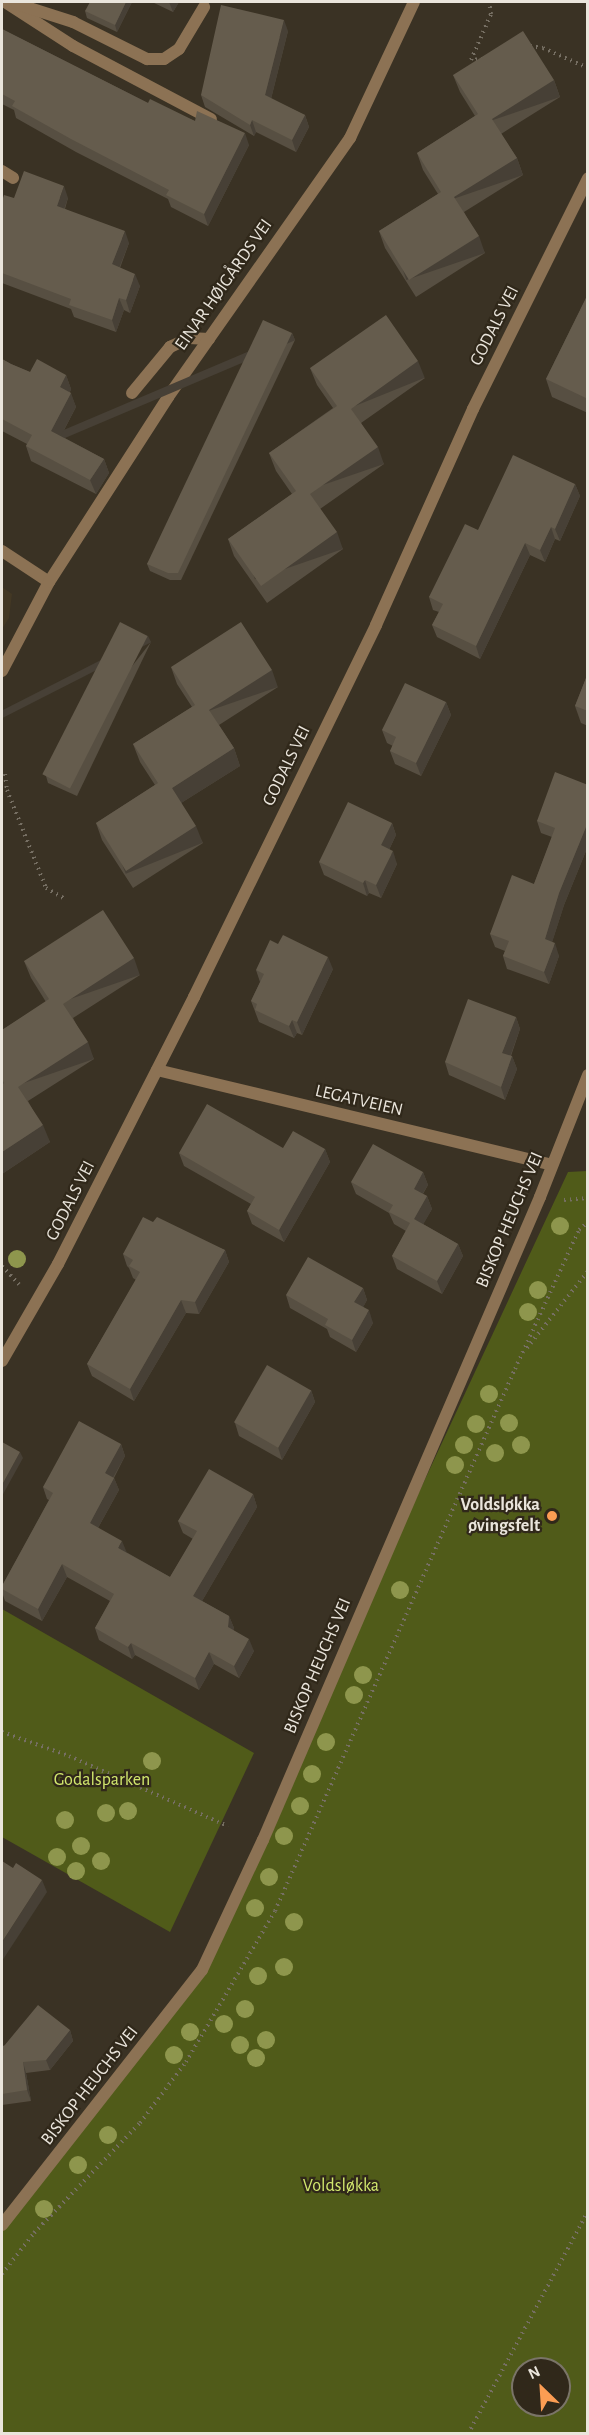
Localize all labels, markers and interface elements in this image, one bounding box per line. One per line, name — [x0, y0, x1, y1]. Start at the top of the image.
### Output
street label: EINAR HØIGÅRDS VEI — [171, 215, 277, 355]
street label: GODALS VEI — [466, 283, 524, 369]
street label: GODALS VEI — [258, 722, 316, 810]
street label: LEGATVEIEN — [313, 1080, 405, 1122]
street label: BISKOP HEUCHS VEI — [472, 1149, 548, 1291]
street label: GODALS VEI — [42, 1158, 100, 1244]
place label: Voldsløkka øvingsfelt — [460, 1495, 540, 1538]
marker: Voldsløkka øvingsfelt — [545, 1509, 559, 1523]
street label: BISKOP HEUCHS VEI — [280, 1595, 356, 1737]
park label: Godalsparken — [54, 1769, 150, 1791]
street label: BISKOP HEUCHS VEI — [37, 2022, 143, 2150]
park label: Voldsløkka — [303, 2175, 379, 2197]
north arrow — [511, 2357, 571, 2417]
text: N — [526, 2363, 543, 2382]

